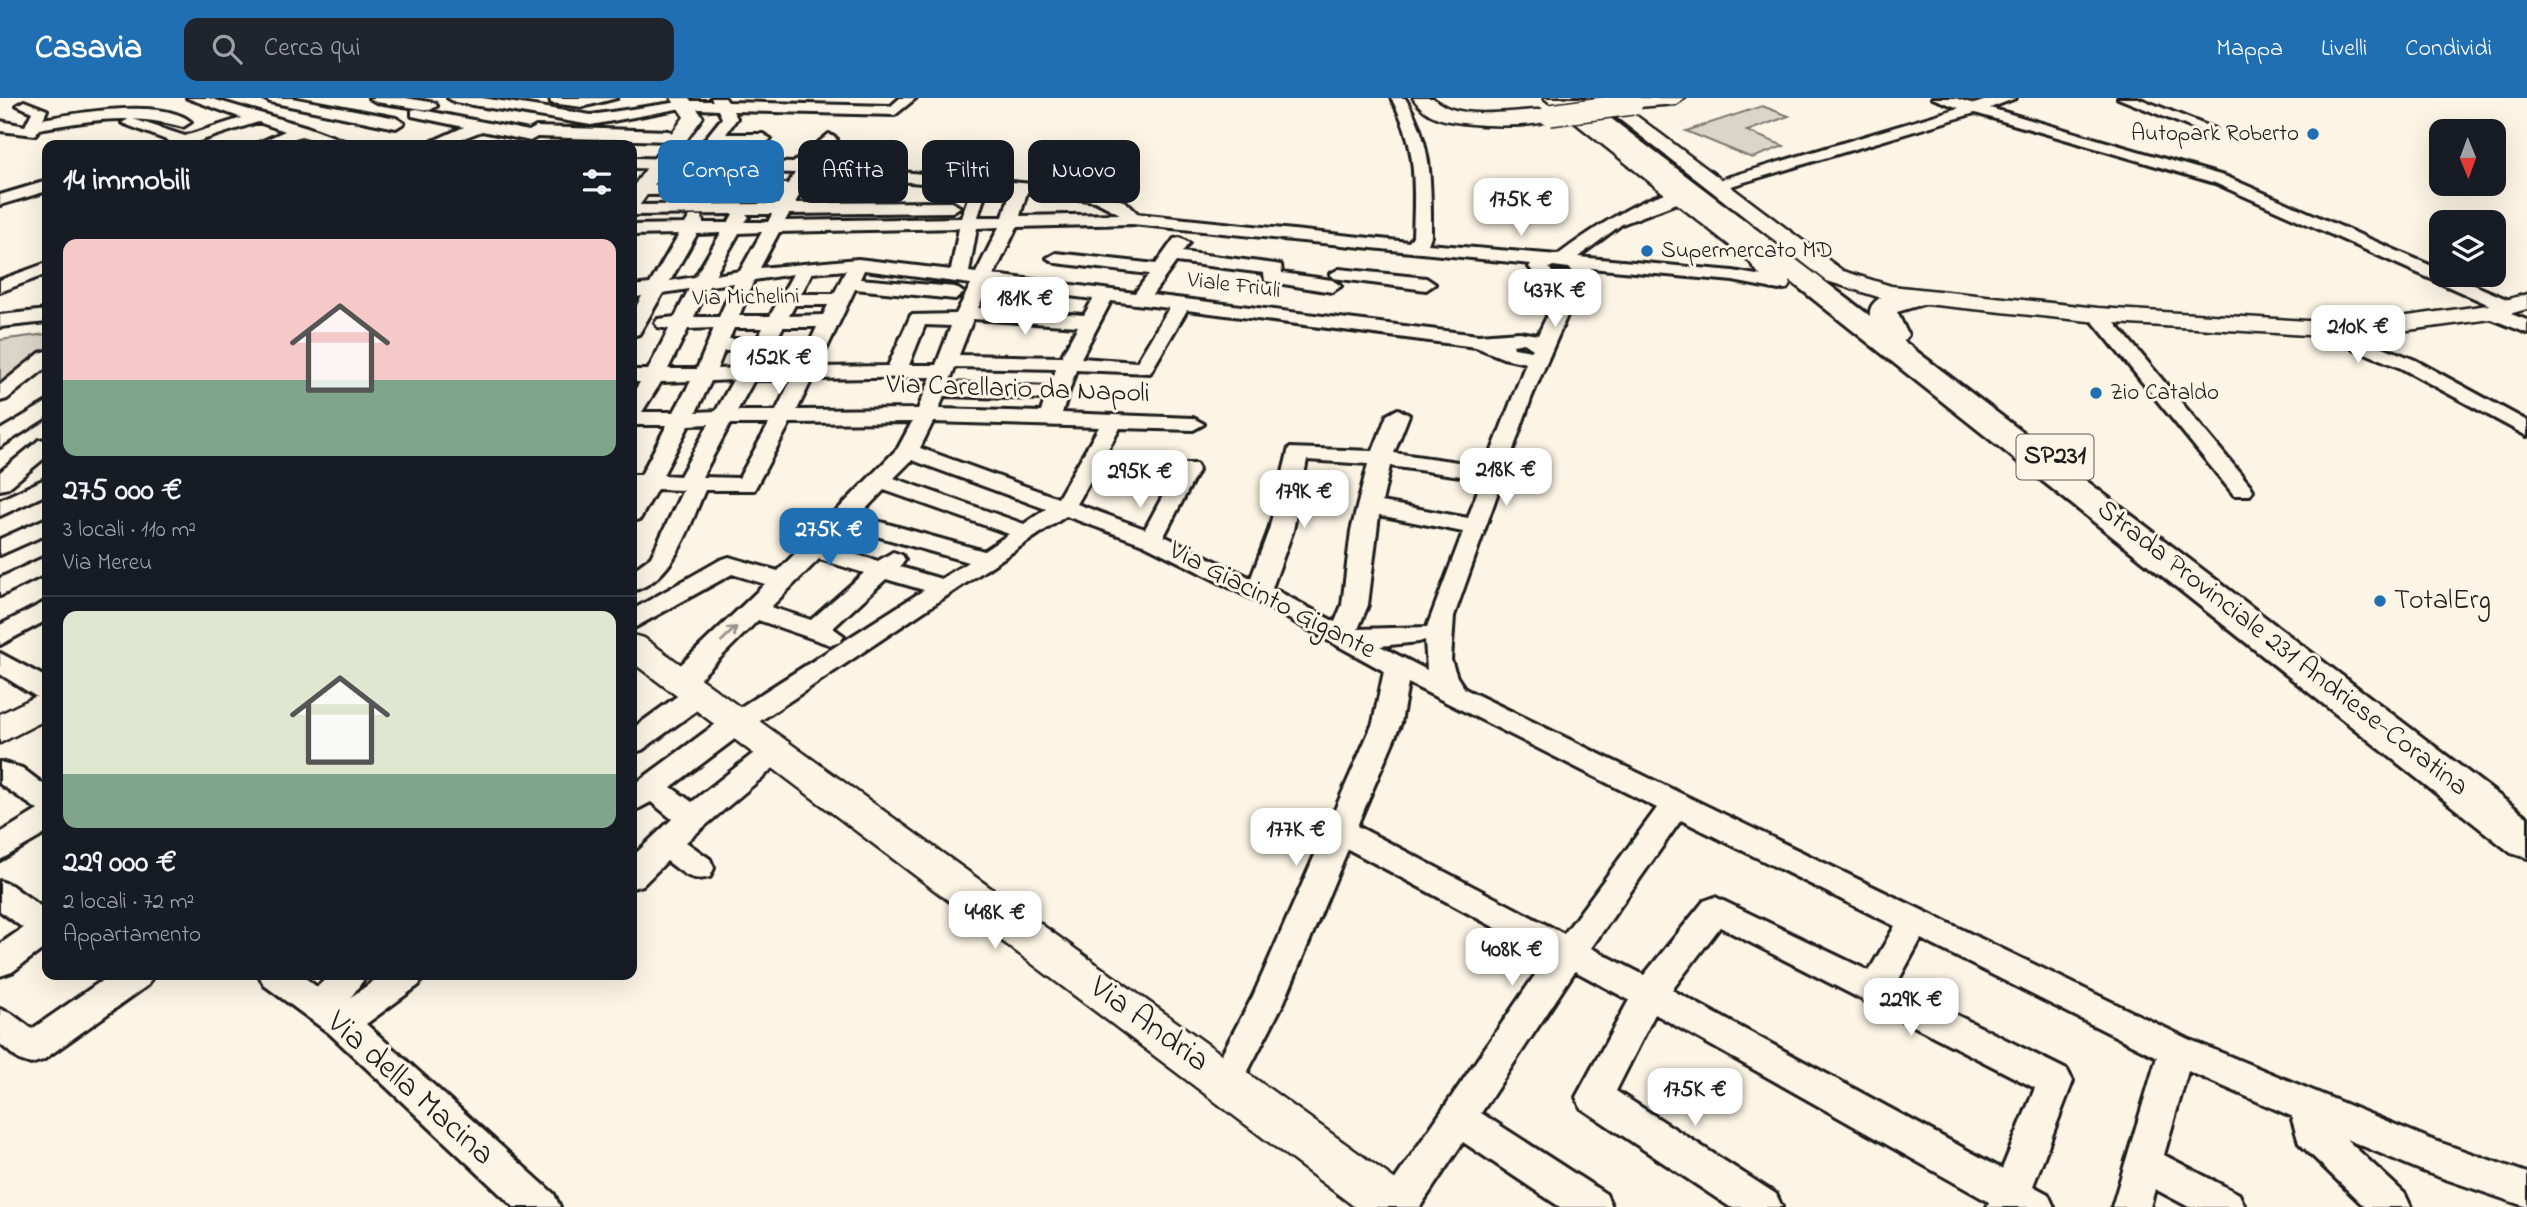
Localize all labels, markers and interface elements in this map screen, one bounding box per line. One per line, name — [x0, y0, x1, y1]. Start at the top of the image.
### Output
search box — [184, 18, 674, 81]
text: Casavia — [35, 25, 142, 73]
icon: search — [208, 30, 246, 68]
text: Cerca qui — [264, 30, 360, 68]
text: Mappa — [2216, 32, 2283, 67]
text: Livelli — [2321, 32, 2367, 67]
text: Condividi — [2405, 32, 2492, 67]
place label: Autopark Roberto — [2131, 118, 2299, 151]
north arrow — [2429, 119, 2506, 196]
map controls — [2429, 119, 2506, 287]
marker: Autopark Roberto — [2305, 126, 2321, 142]
chip: Compra — [658, 140, 784, 203]
chip: Affitta — [798, 140, 908, 203]
chip: Filtri — [922, 140, 1014, 203]
chip: Nuovo — [1028, 140, 1140, 203]
text: 14 immobili — [63, 160, 191, 204]
icon: filters — [578, 163, 616, 201]
pin: 175K € — [1464, 178, 1578, 238]
text: 175K € — [1490, 184, 1552, 217]
button: layers — [2429, 210, 2506, 287]
place label: Supermercato MD — [1661, 235, 1833, 268]
marker: Supermercato MD — [1639, 243, 1655, 259]
street label: Viale Friuli — [1184, 264, 1283, 308]
pin: 437K € — [1498, 270, 1612, 329]
text: 437K € — [1524, 275, 1586, 308]
pin: 181K € — [968, 278, 1082, 337]
street label: Via Michelini — [691, 281, 800, 315]
text: 181K € — [997, 283, 1053, 316]
icon: home — [277, 285, 403, 411]
pin: 210K € — [2301, 306, 2415, 365]
text: 210K € — [2327, 311, 2389, 344]
pin: 152K € — [722, 336, 836, 396]
text: 152K € — [747, 342, 811, 375]
street label: Via Carellario da Napoli — [884, 365, 1151, 415]
place label: Zio Cataldo — [2110, 377, 2219, 410]
marker: Zio Cataldo — [2088, 385, 2104, 401]
road number: SP231 — [2016, 434, 2094, 480]
pin: 218K € — [1449, 448, 1563, 508]
pin: 295K € — [1083, 450, 1197, 510]
text: 218K € — [1476, 454, 1536, 487]
text: 295K € — [1108, 456, 1172, 489]
text: 275 000 € — [63, 470, 182, 514]
pin: 179K € — [1247, 470, 1361, 530]
text: 179K € — [1276, 476, 1332, 509]
street label: Strada Provinciale 231 Andriese-Coratina — [2087, 491, 2477, 807]
pin: 275K € — [772, 508, 886, 568]
text: 3 locali · 110 m² — [63, 514, 196, 547]
text: 275K € — [796, 514, 863, 547]
street label: Via Giacinto Gigante — [1160, 531, 1383, 671]
text: Via Mereu — [63, 547, 152, 580]
place label: TotalErg — [2394, 581, 2491, 622]
marker: TotalErg — [2372, 593, 2388, 609]
one-way arrow — [720, 626, 737, 643]
icon: home — [277, 657, 403, 783]
pin: 177K € — [1239, 808, 1353, 868]
text: 177K € — [1266, 814, 1326, 847]
text: 229 000 € — [63, 842, 177, 886]
text: 2 locali · 72 m² — [63, 886, 194, 919]
pin: 448K € — [938, 892, 1052, 951]
text: 448K € — [965, 897, 1025, 930]
text: Appartamento — [63, 919, 201, 952]
pin: 408K € — [1455, 928, 1569, 988]
text: 408K € — [1482, 934, 1542, 967]
street label: Via Andria — [1078, 964, 1219, 1085]
pin: 229K € — [1854, 978, 1968, 1038]
text: 229K € — [1880, 984, 1942, 1017]
street label: Via della Macina — [314, 999, 505, 1178]
pin: 175K € — [1638, 1068, 1752, 1128]
text: 175K € — [1664, 1074, 1726, 1107]

